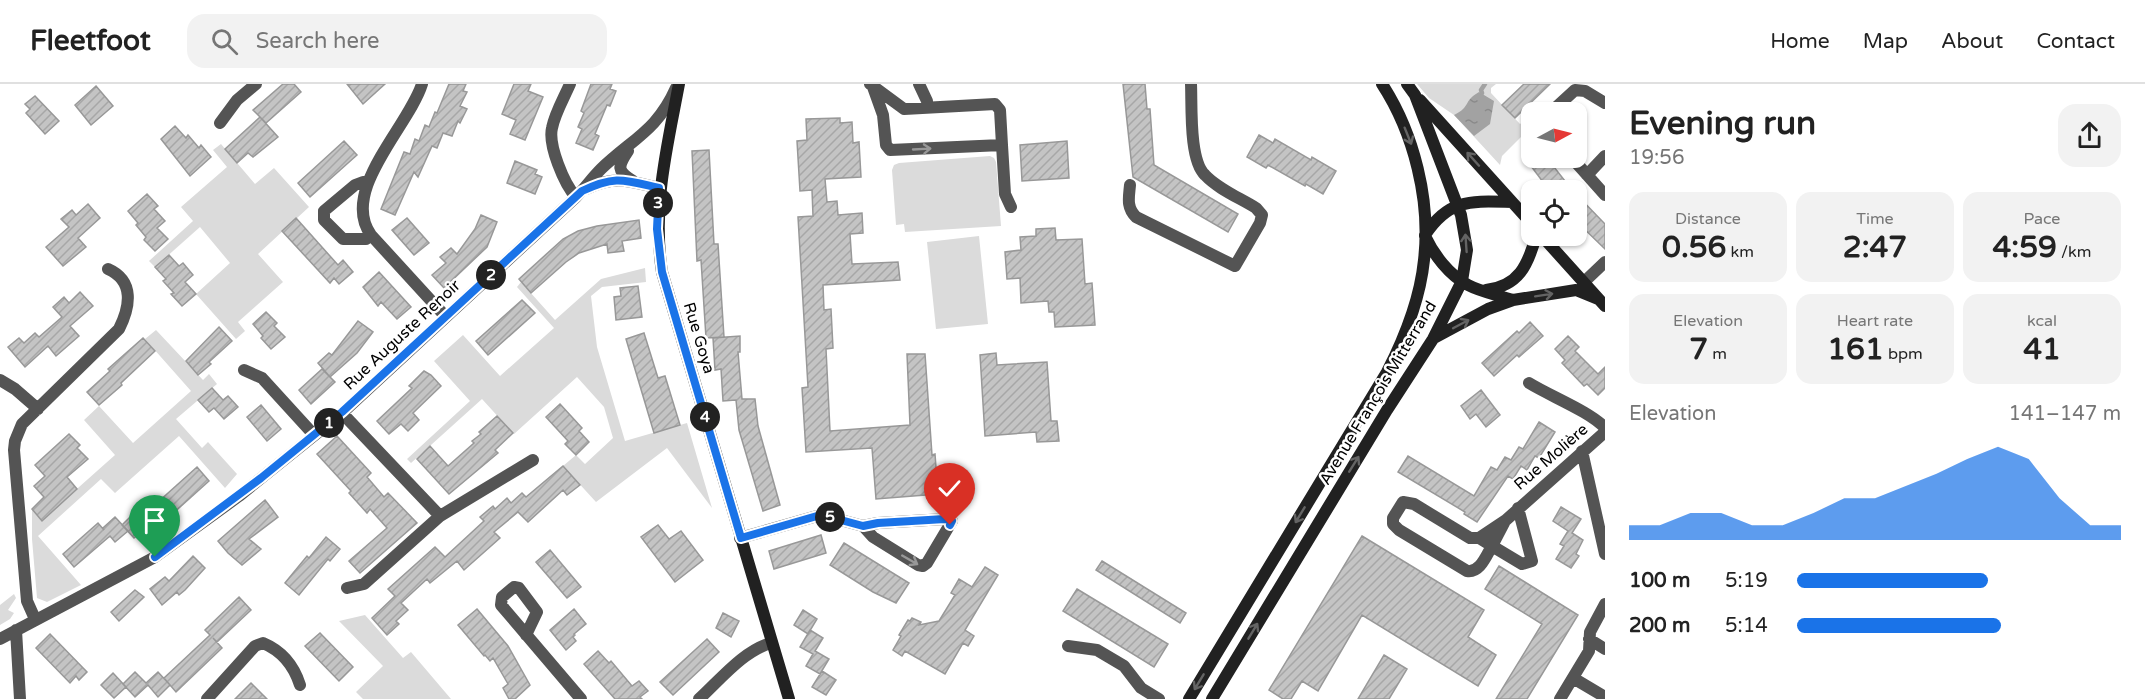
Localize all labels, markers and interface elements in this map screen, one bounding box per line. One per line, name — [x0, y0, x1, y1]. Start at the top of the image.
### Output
search box — [187, 14, 607, 68]
text: Fleetfoot — [30, 24, 151, 58]
icon: search — [208, 25, 241, 58]
text: Search here — [256, 28, 379, 54]
text: Home — [1770, 29, 1830, 54]
text: Map — [1863, 29, 1908, 54]
text: About — [1941, 29, 2003, 54]
text: Contact — [2036, 29, 2115, 54]
north arrow — [1521, 102, 1587, 168]
map controls — [1521, 102, 1587, 246]
text: Evening run — [1629, 104, 1816, 143]
button: share — [2058, 104, 2121, 167]
one-way arrow — [1403, 127, 1414, 145]
one-way arrow — [911, 144, 931, 155]
text: 19:56 — [1629, 146, 1684, 170]
one-way arrow — [1466, 152, 1480, 167]
button: locate — [1521, 180, 1587, 246]
pin: 3 — [643, 188, 673, 218]
text: 3 — [653, 193, 663, 213]
text: Distance — [1675, 209, 1741, 229]
text: Time — [1856, 209, 1894, 229]
text: Pace — [2024, 209, 2060, 229]
text: 0.56 — [1662, 229, 1726, 266]
text: 2:47 — [1843, 229, 1907, 266]
text: 4:59 — [1993, 229, 2057, 266]
one-way arrow — [1460, 233, 1471, 253]
text: km — [1726, 242, 1754, 262]
text: /km — [2057, 242, 2091, 262]
pin: 2 — [476, 260, 506, 290]
text: 2 — [486, 265, 496, 285]
street label: Rue Auguste Renoir — [339, 275, 465, 394]
one-way arrow — [1534, 289, 1553, 300]
street label: Avenue François Mitterrand — [1315, 297, 1441, 489]
street label: Rue Goya — [679, 300, 719, 376]
text: Elevation — [1673, 311, 1743, 331]
text: Heart rate — [1837, 311, 1913, 331]
text: kcal — [2027, 311, 2057, 331]
one-way arrow — [1451, 318, 1469, 329]
text: 7 — [1689, 331, 1708, 368]
text: 161 — [1827, 331, 1884, 368]
text: 41 — [2023, 331, 2061, 368]
text: m — [1708, 344, 1727, 364]
text: bpm — [1884, 344, 1923, 364]
pin: 4 — [690, 402, 720, 432]
text: Elevation — [1629, 402, 1716, 426]
text: 141–147 m — [2008, 402, 2121, 426]
text: 4 — [700, 407, 710, 427]
pin: 1 — [314, 408, 344, 438]
text: 1 — [324, 413, 334, 433]
street label: Rue Molière — [1510, 420, 1592, 494]
one-way arrow — [1349, 456, 1361, 473]
pin — [924, 463, 975, 525]
icon: check — [933, 472, 966, 505]
pin — [129, 495, 180, 557]
pin: 5 — [815, 502, 845, 532]
icon: arrive — [138, 504, 171, 537]
one-way arrow — [1294, 506, 1306, 523]
text: 5 — [825, 507, 835, 527]
one-way arrow — [901, 554, 918, 566]
text: 100 m — [1629, 569, 1690, 593]
text: 5:19 — [1725, 569, 1768, 593]
text: 200 m — [1629, 614, 1690, 638]
text: 5:14 — [1725, 614, 1768, 638]
one-way arrow — [1248, 623, 1260, 640]
one-way arrow — [1193, 673, 1205, 690]

